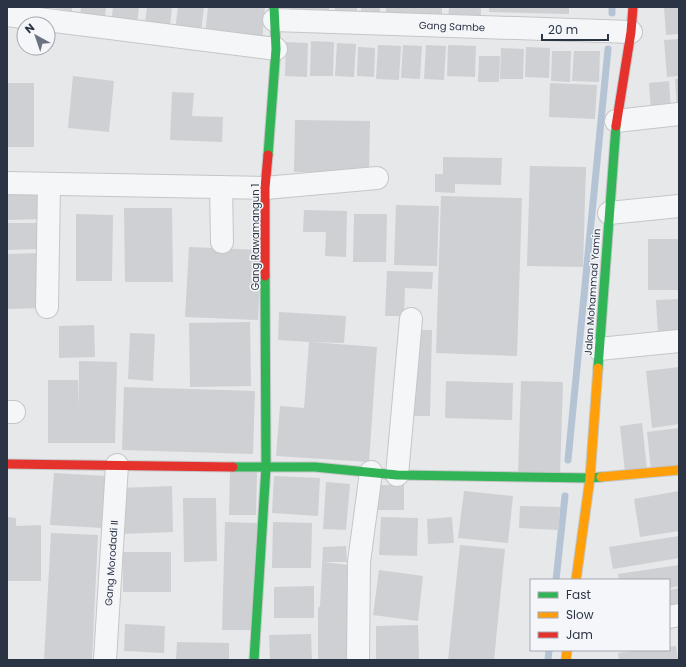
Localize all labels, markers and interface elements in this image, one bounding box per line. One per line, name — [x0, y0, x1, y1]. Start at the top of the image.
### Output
north arrow — [16, 16, 56, 56]
scale bar — [542, 16, 608, 42]
street label: Gang Sambe — [419, 18, 485, 35]
text: N — [21, 20, 38, 37]
text: 20 m — [548, 21, 578, 38]
street label: Gang Rawamangun 1 — [248, 183, 263, 291]
street label: Jalan Mohammad Yamin — [581, 228, 604, 356]
street label: Gang Morodadi II — [101, 520, 122, 606]
legend — [530, 579, 670, 651]
text: Fast — [566, 586, 591, 603]
text: Slow — [566, 606, 594, 623]
text: Jam — [566, 626, 593, 643]

